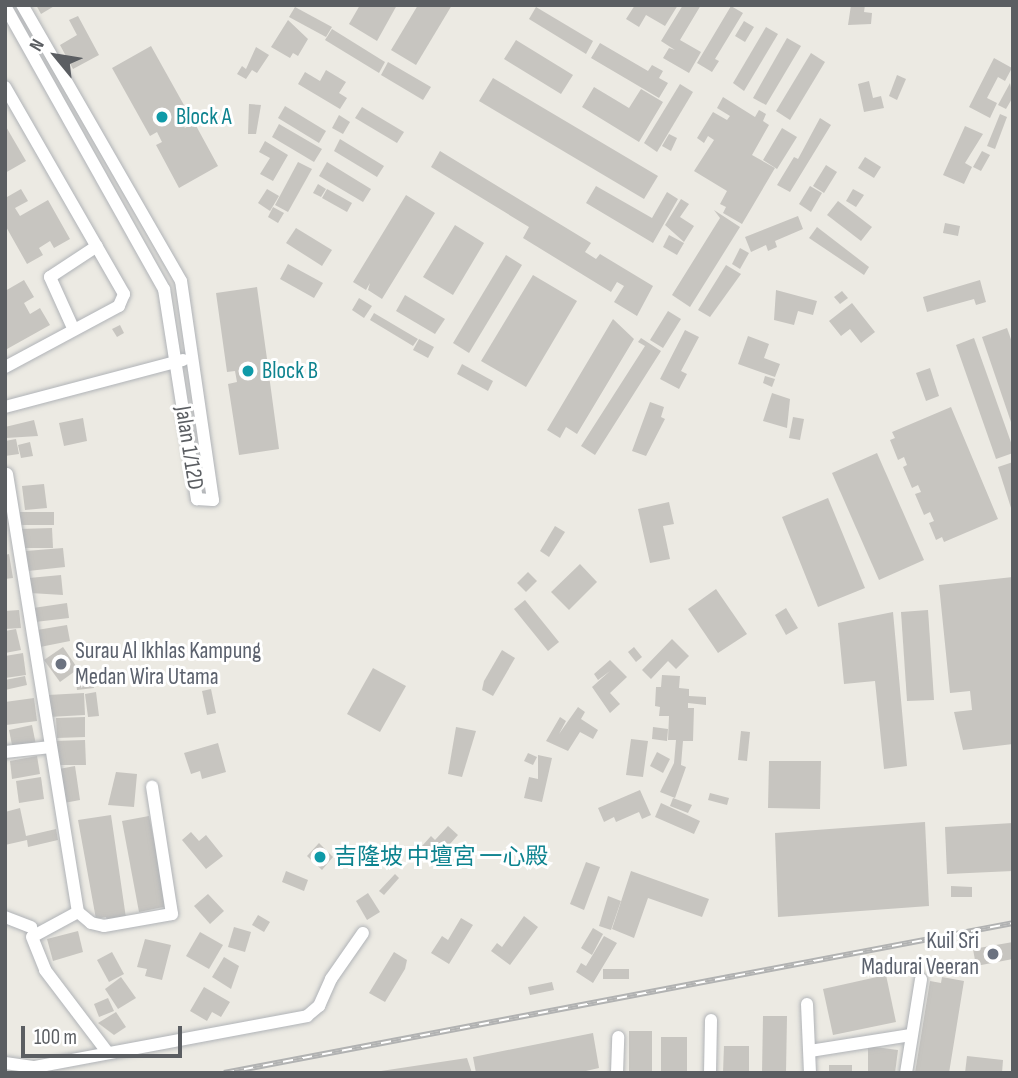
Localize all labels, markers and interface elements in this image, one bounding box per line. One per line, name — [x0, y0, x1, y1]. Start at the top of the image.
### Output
north arrow — [21, 21, 91, 91]
text: N — [25, 35, 50, 55]
place label: Block A — [176, 103, 232, 131]
marker: Block A — [154, 109, 170, 125]
place label: Block B — [262, 357, 318, 385]
marker: Block B — [240, 363, 256, 379]
street label: Jalan 1/12D — [169, 404, 209, 492]
place label: Surau Al Ikhlas Kampung Medan Wira Utama — [75, 637, 261, 691]
marker: Surau Al Ikhlas Kampung Medan Wira Utama — [53, 656, 69, 672]
place label: 吉隆坡 中壇宮 一心殿 — [334, 843, 548, 871]
marker: 吉隆坡 中壇宮 一心殿 — [312, 849, 328, 865]
place label: Kuil Sri Madurai Veeran — [861, 927, 979, 981]
marker: Kuil Sri Madurai Veeran — [985, 946, 1001, 962]
scale bar — [24, 1012, 186, 1056]
text: 100 m — [34, 1025, 77, 1050]

